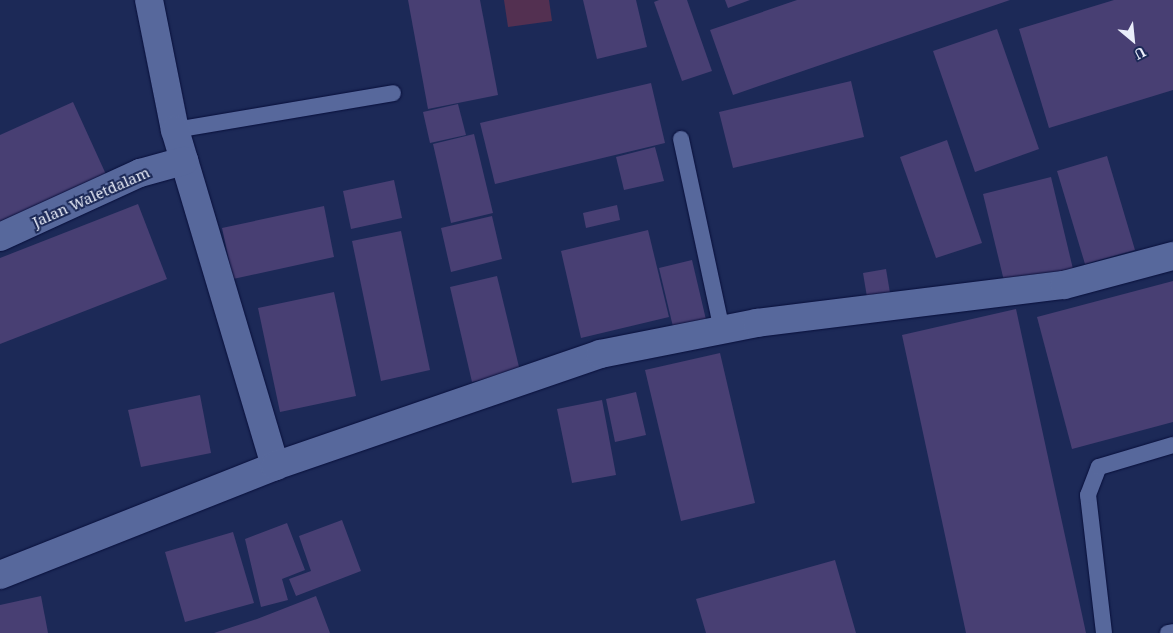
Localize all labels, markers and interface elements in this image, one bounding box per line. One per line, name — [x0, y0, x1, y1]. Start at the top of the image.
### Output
north arrow — [1108, 15, 1158, 65]
text: U — [1131, 43, 1149, 65]
street label: Jalan Waletdalam — [30, 163, 152, 231]

